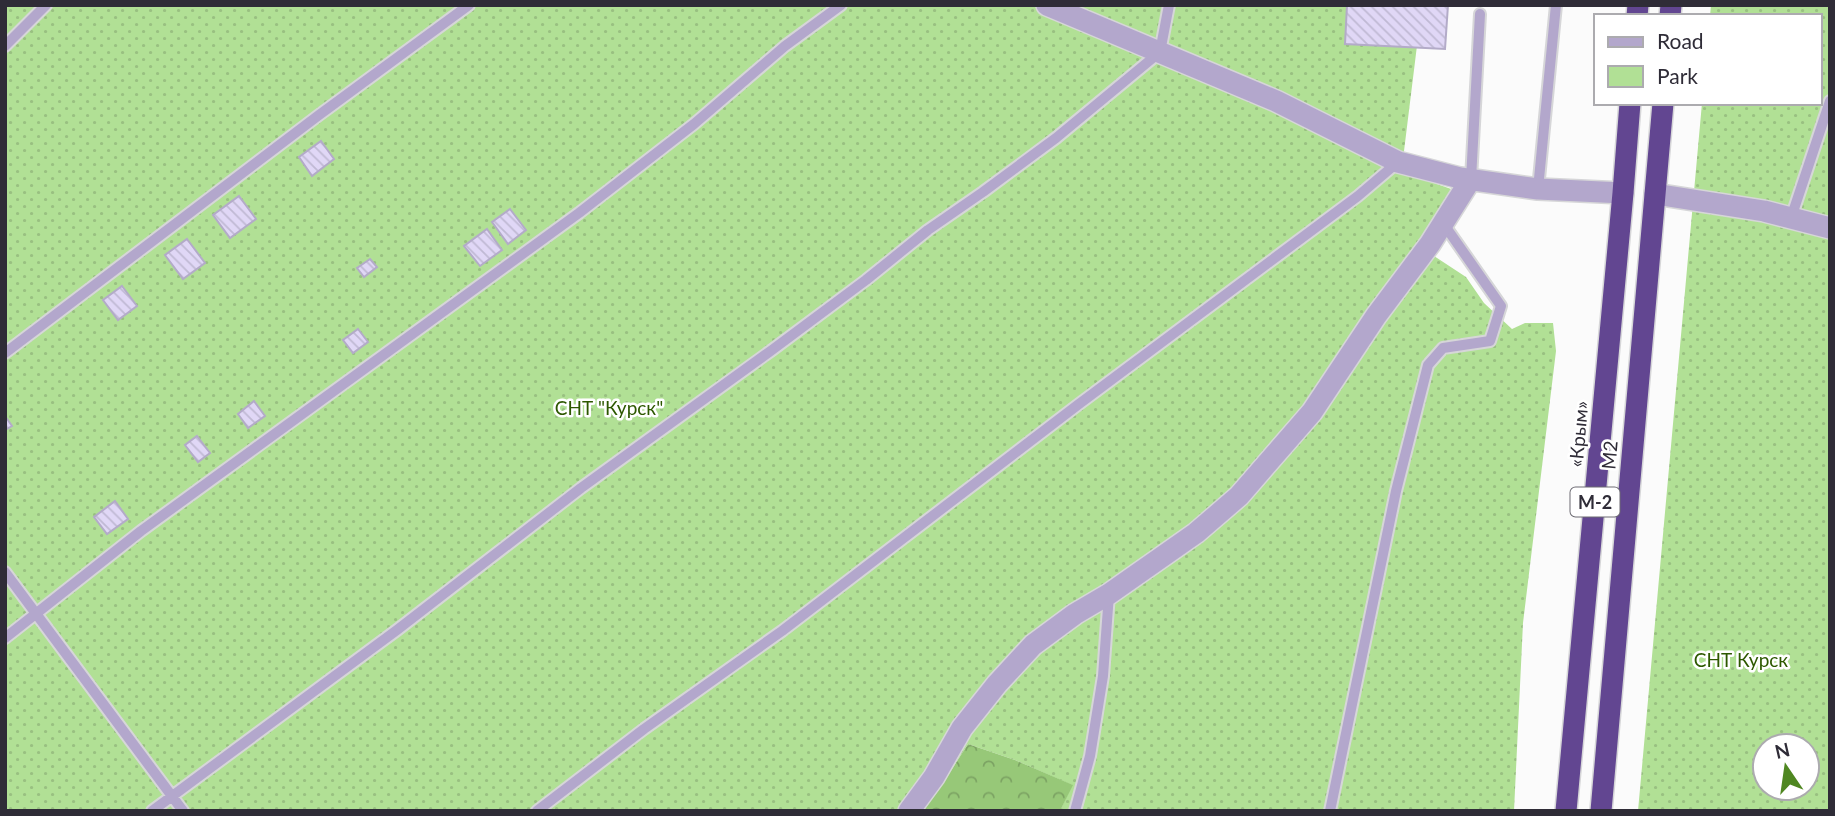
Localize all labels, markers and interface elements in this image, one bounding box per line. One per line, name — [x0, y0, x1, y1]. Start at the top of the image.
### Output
legend — [1594, 14, 1821, 105]
text: Road — [1657, 28, 1704, 53]
text: Park — [1657, 63, 1698, 88]
park label: СНТ "Курск" — [555, 396, 663, 419]
street label: «Крым» — [1564, 400, 1592, 468]
street label: М2 — [1596, 440, 1622, 470]
road number: М-2 — [1570, 488, 1620, 516]
park label: СНТ Курск — [1694, 648, 1788, 671]
north arrow — [1751, 732, 1821, 802]
text: N — [1772, 737, 1792, 763]

